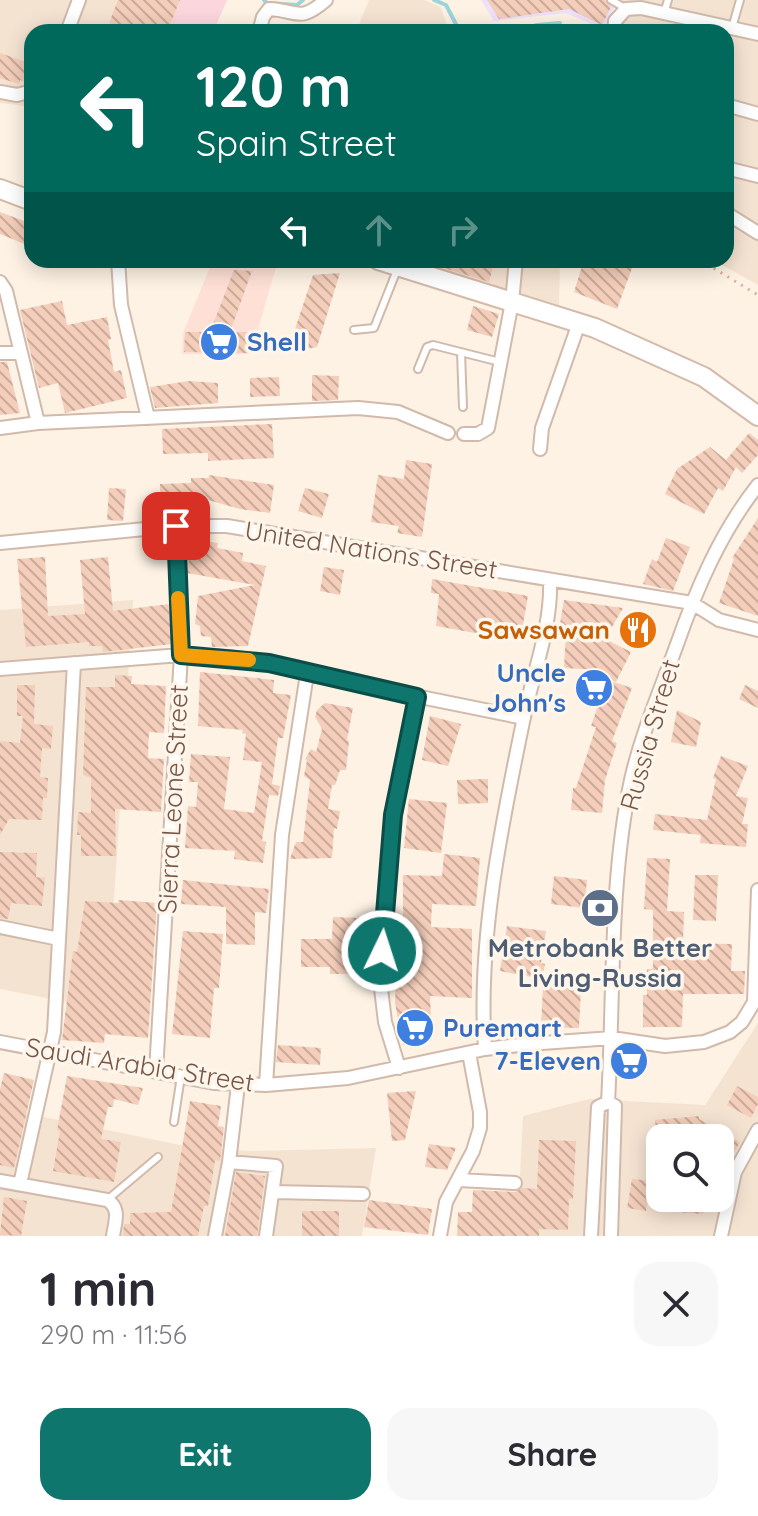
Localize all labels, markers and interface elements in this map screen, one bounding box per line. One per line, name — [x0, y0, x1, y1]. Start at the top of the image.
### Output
text: 120 m — [196, 51, 351, 121]
icon: left — [64, 56, 168, 160]
text: Spain Street — [196, 120, 397, 165]
icon: left — [273, 208, 317, 252]
icon: ahead — [357, 208, 401, 252]
icon: right — [441, 208, 485, 252]
supermarket icon: Shell — [198, 321, 240, 363]
place label: Shell — [247, 325, 307, 358]
pin — [142, 492, 210, 560]
icon: arrive — [154, 504, 198, 548]
street label: United Nations Street — [242, 513, 500, 586]
restaurant icon: Sawsawan — [617, 609, 659, 651]
place label: Sawsawan — [478, 613, 610, 646]
street label: Russia Street — [612, 655, 687, 814]
place label: Uncle John's — [487, 656, 566, 719]
supermarket icon: Uncle John's — [573, 667, 615, 709]
street label: Sierra Leone Street — [150, 684, 195, 914]
bank icon: Metrobank Better Living-Russia — [579, 887, 621, 929]
position arrow — [340, 909, 424, 993]
place label: Metrobank Better Living-Russia — [488, 931, 712, 994]
supermarket icon: Puremart — [394, 1007, 436, 1049]
place label: Puremart — [443, 1011, 562, 1044]
street label: Saudi Arabia Street — [23, 1030, 257, 1099]
supermarket icon: 7-Eleven — [608, 1040, 650, 1082]
place label: 7-Eleven — [494, 1044, 601, 1077]
map controls — [646, 1124, 734, 1212]
button: search — [646, 1124, 734, 1212]
text: 1 min — [40, 1258, 156, 1318]
button: close — [634, 1262, 718, 1346]
text: 290 m · 11:56 — [40, 1318, 187, 1351]
button: Exit — [40, 1408, 371, 1500]
button: Share — [387, 1408, 718, 1500]

